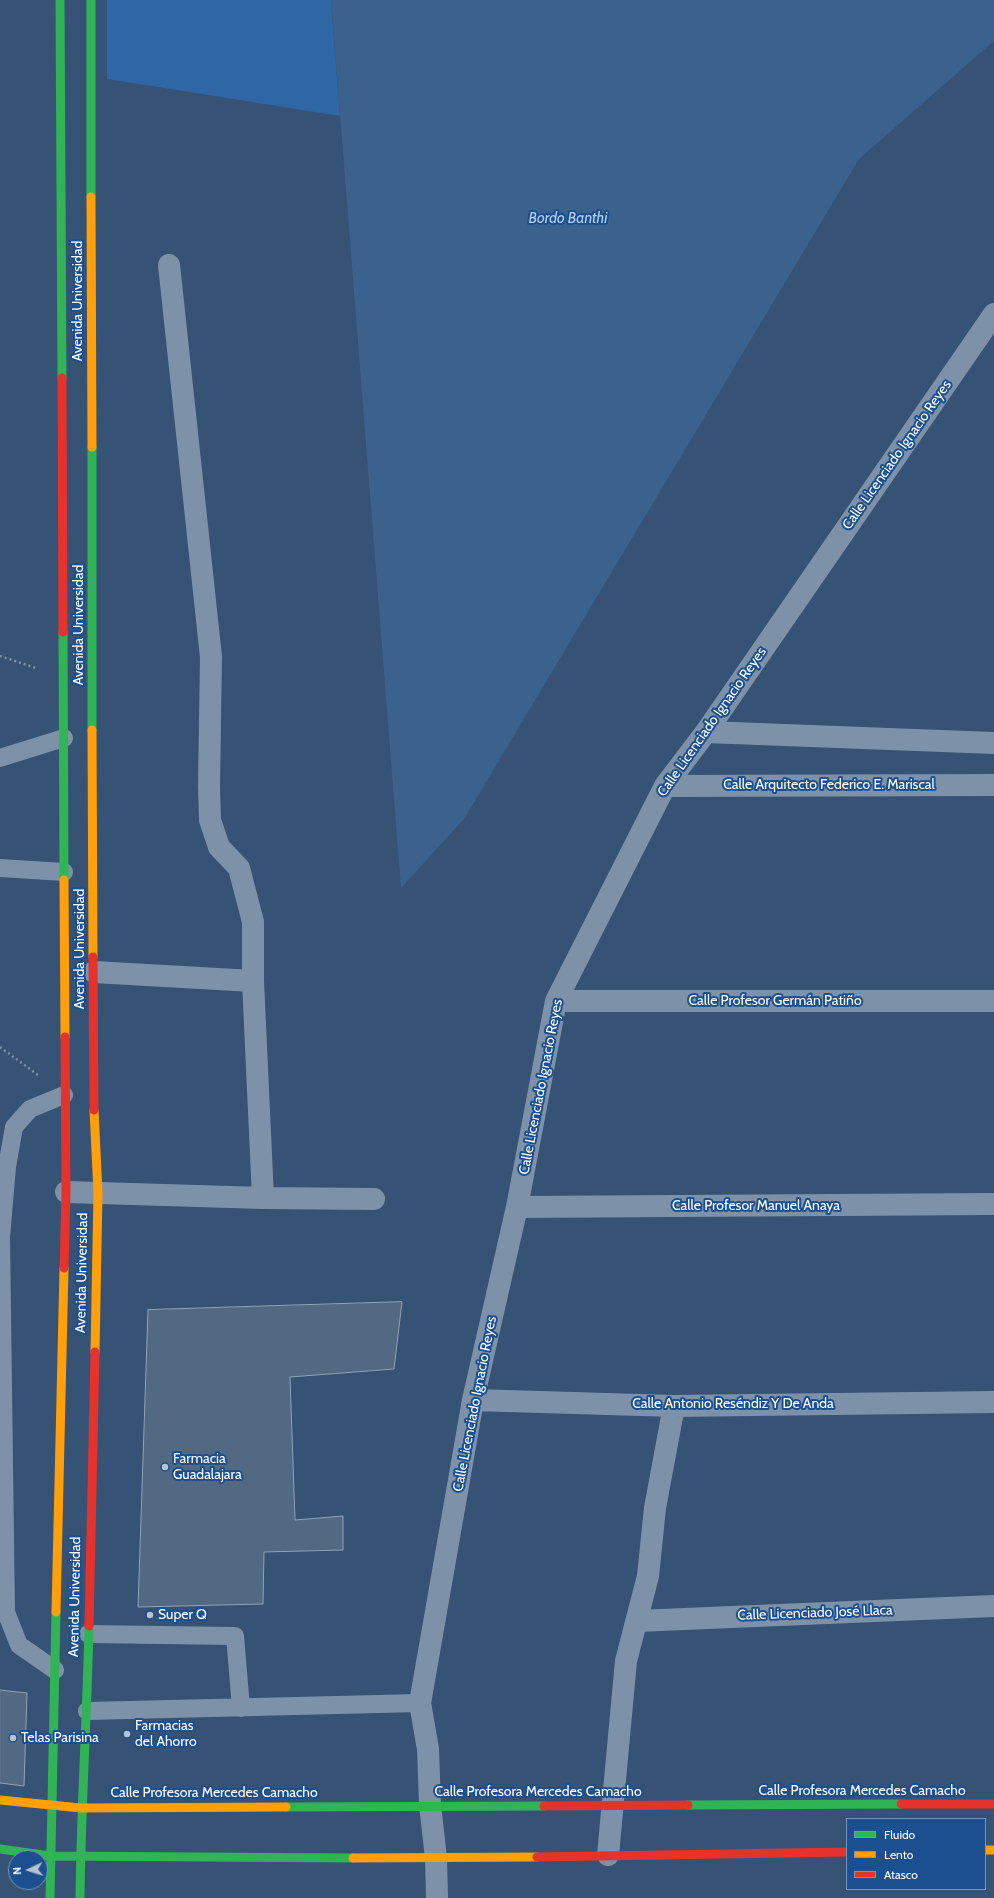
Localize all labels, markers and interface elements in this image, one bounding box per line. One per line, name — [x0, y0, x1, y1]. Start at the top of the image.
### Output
water label: Bordo Banthi — [529, 210, 607, 228]
street label: Avenida Universidad — [70, 241, 86, 361]
street label: Calle Licenciado Ignacio Reyes — [839, 377, 955, 533]
street label: Avenida Universidad — [71, 565, 87, 685]
street label: Calle Licenciado Ignacio Reyes — [654, 644, 770, 800]
street label: Calle Arquitecto Federico E. Mariscal — [723, 777, 935, 793]
street label: Avenida Universidad — [72, 889, 88, 1009]
street label: Calle Profesor Germán Patiño — [688, 993, 862, 1009]
street label: Calle Licenciado Ignacio Reyes — [516, 998, 566, 1176]
street label: Calle Profesor Manuel Anaya — [672, 1198, 840, 1214]
street label: Avenida Universidad — [73, 1213, 91, 1333]
street label: Calle Licenciado Ignacio Reyes — [450, 1315, 500, 1493]
street label: Calle Antonio Reséndiz Y De Anda — [632, 1396, 834, 1412]
place label: Farmacia Guadalajara — [173, 1451, 242, 1484]
marker: Farmacia Guadalajara — [160, 1462, 170, 1472]
street label: Avenida Universidad — [66, 1537, 84, 1657]
street label: Calle Licenciado José Llaca — [737, 1602, 893, 1624]
place label: Super Q — [158, 1607, 207, 1623]
marker: Super Q — [145, 1610, 155, 1620]
place label: Farmacias del Ahorro — [135, 1718, 197, 1750]
marker: Farmacias del Ahorro — [122, 1729, 132, 1739]
place label: Telas Parisina — [21, 1730, 99, 1746]
marker: Telas Parisina — [8, 1733, 18, 1743]
street label: Calle Profesora Mercedes Camacho — [758, 1783, 966, 1799]
street label: Calle Profesora Mercedes Camacho — [434, 1784, 642, 1800]
street label: Calle Profesora Mercedes Camacho — [110, 1785, 318, 1801]
legend — [846, 1818, 986, 1890]
text: Fluido — [884, 1827, 915, 1842]
text: Lento — [884, 1847, 913, 1862]
north arrow — [8, 1850, 48, 1890]
text: N — [10, 1866, 24, 1875]
text: Atasco — [884, 1867, 918, 1882]

